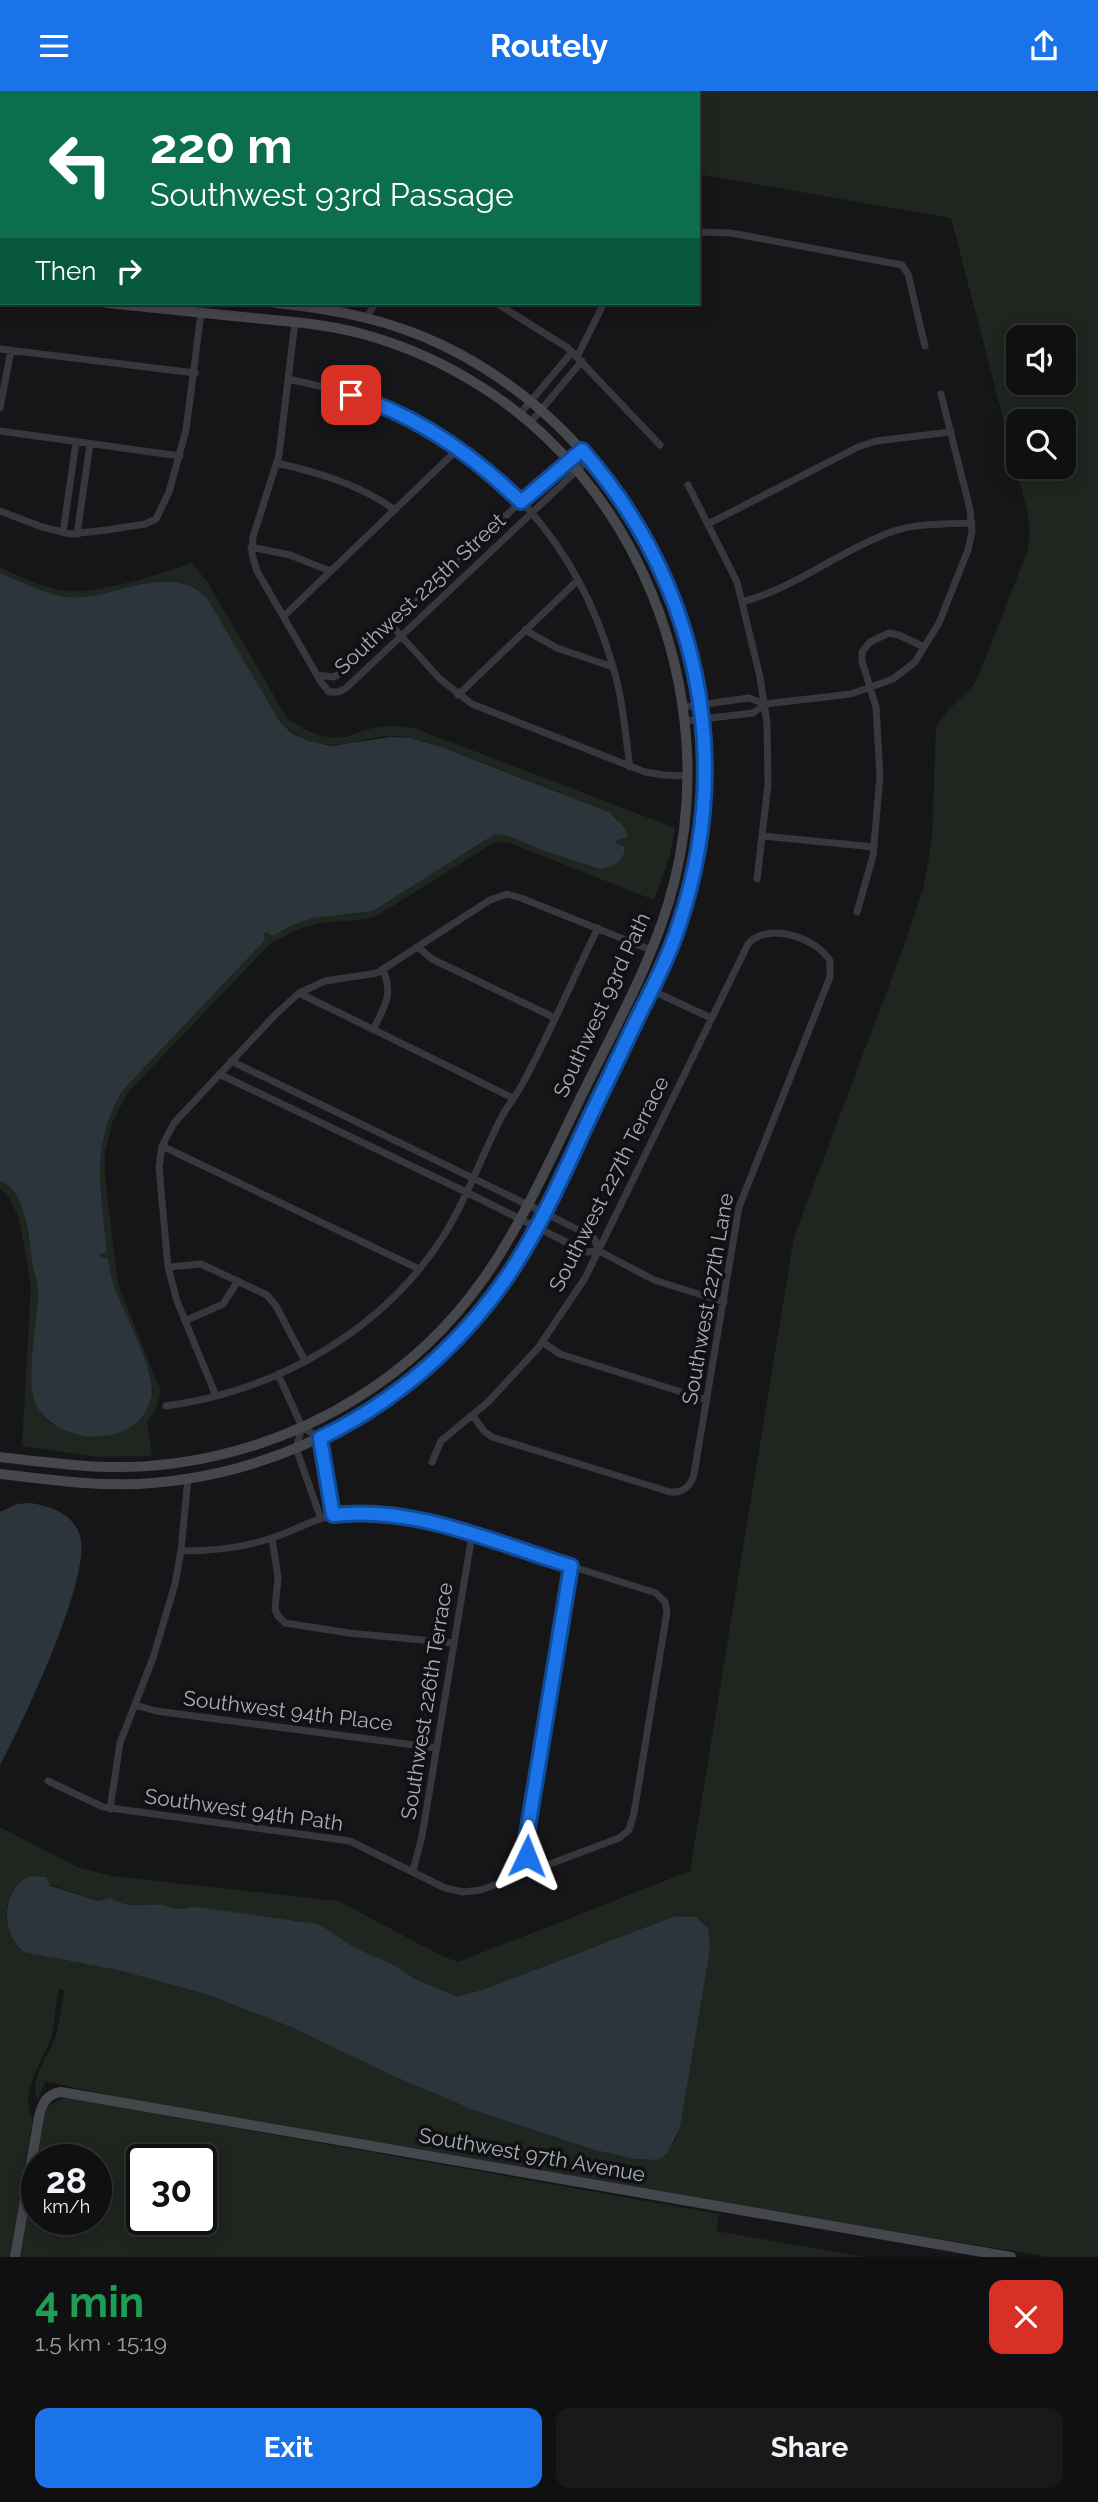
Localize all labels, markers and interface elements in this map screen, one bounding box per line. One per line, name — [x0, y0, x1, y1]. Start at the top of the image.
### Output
icon: menu — [35, 27, 73, 65]
text: Routely — [490, 27, 608, 64]
icon: share — [1025, 27, 1063, 65]
text: 220 m — [150, 117, 293, 174]
icon: left — [35, 119, 126, 210]
text: Southwest 93rd Passage — [150, 176, 514, 213]
icon: right — [110, 252, 148, 290]
text: Then — [35, 256, 96, 286]
map controls — [1006, 325, 1076, 479]
button: sound — [1006, 325, 1076, 395]
pin — [321, 365, 381, 425]
icon: arrive — [332, 376, 370, 414]
button: search — [1006, 409, 1076, 479]
street label: Southwest 225th Street — [329, 508, 510, 679]
street label: Southwest 93rd Path — [548, 908, 655, 1101]
street label: Southwest 227th Terrace — [543, 1072, 674, 1296]
street label: Southwest 227th Lane — [677, 1191, 738, 1407]
street label: Southwest 226th Terrace — [395, 1581, 458, 1821]
street label: Southwest 94th Place — [182, 1685, 394, 1736]
street label: Southwest 94th Path — [143, 1783, 345, 1836]
position arrow — [490, 1819, 564, 1893]
street label: Southwest 97th Avenue — [417, 2122, 647, 2187]
speed limit sign: 30 — [126, 2144, 217, 2235]
text: 28 — [46, 2160, 87, 2201]
text: km/h — [43, 2196, 90, 2217]
text: 4 min — [35, 2278, 144, 2327]
button: close — [989, 2280, 1063, 2354]
text: 1.5 km · 15:19 — [35, 2329, 167, 2356]
button: Exit — [35, 2408, 542, 2488]
button: Share — [556, 2408, 1063, 2488]

